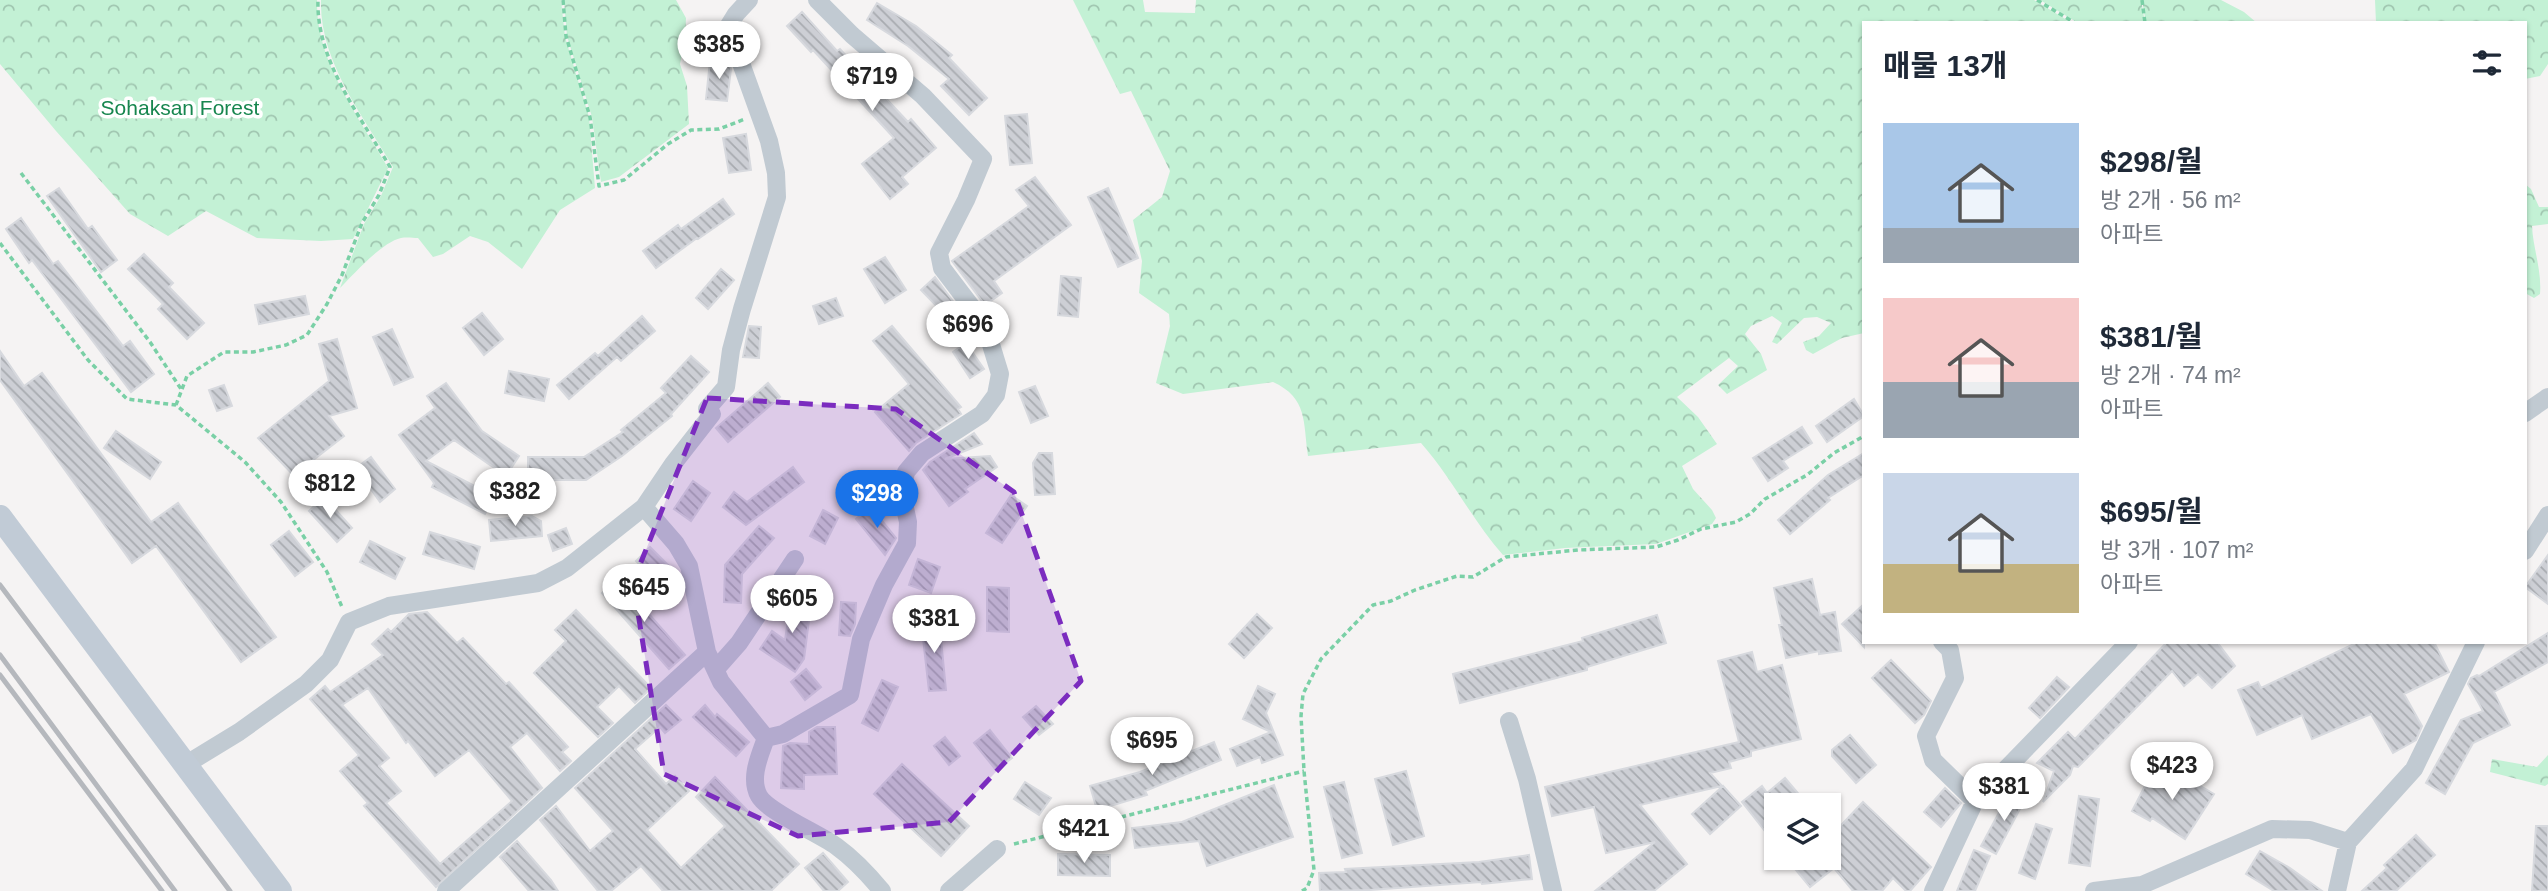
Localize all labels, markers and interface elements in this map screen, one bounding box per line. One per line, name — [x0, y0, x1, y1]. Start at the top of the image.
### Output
pin: $385 — [678, 22, 760, 81]
text: $385 — [693, 31, 745, 57]
icon: filters — [2468, 44, 2506, 82]
text: 매물 13개 — [1883, 49, 2008, 82]
pin: $719 — [831, 54, 913, 113]
text: $719 — [846, 63, 898, 89]
park label: Sohaksan Forest — [101, 96, 260, 119]
text: $298/월 — [2100, 145, 2203, 178]
icon: home — [1939, 151, 2023, 235]
text: 방 2개 · 56 m² — [2100, 187, 2241, 213]
text: 아파트 — [2100, 221, 2163, 247]
pin: $696 — [927, 302, 1009, 361]
text: $696 — [942, 311, 994, 337]
text: $381/월 — [2100, 320, 2203, 353]
icon: home — [1939, 326, 2023, 410]
text: 방 2개 · 74 m² — [2100, 362, 2241, 388]
text: 아파트 — [2100, 396, 2163, 422]
pin: $812 — [289, 461, 371, 520]
pin: $382 — [474, 468, 556, 528]
text: $812 — [304, 470, 356, 496]
pin: $298 — [836, 470, 918, 530]
text: $382 — [489, 478, 541, 504]
text: $298 — [851, 480, 903, 506]
text: $695/월 — [2100, 495, 2203, 528]
icon: home — [1939, 501, 2023, 585]
text: 방 3개 · 107 m² — [2100, 537, 2254, 563]
pin: $645 — [603, 564, 685, 624]
text: 아파트 — [2100, 571, 2163, 597]
text: $645 — [618, 574, 670, 600]
pin: $605 — [751, 576, 833, 635]
text: $605 — [766, 585, 818, 611]
pin: $381 — [893, 596, 975, 655]
text: $381 — [908, 605, 960, 631]
pin: $695 — [1111, 718, 1193, 777]
text: $695 — [1126, 727, 1178, 753]
pin: $423 — [2131, 742, 2213, 802]
text: $423 — [2146, 752, 2198, 778]
pin: $381 — [1963, 764, 2045, 823]
text: $381 — [1978, 773, 2030, 799]
map controls — [1764, 793, 1841, 870]
button: layers — [1764, 793, 1841, 870]
pin: $421 — [1043, 806, 1125, 865]
text: $421 — [1058, 815, 1110, 841]

